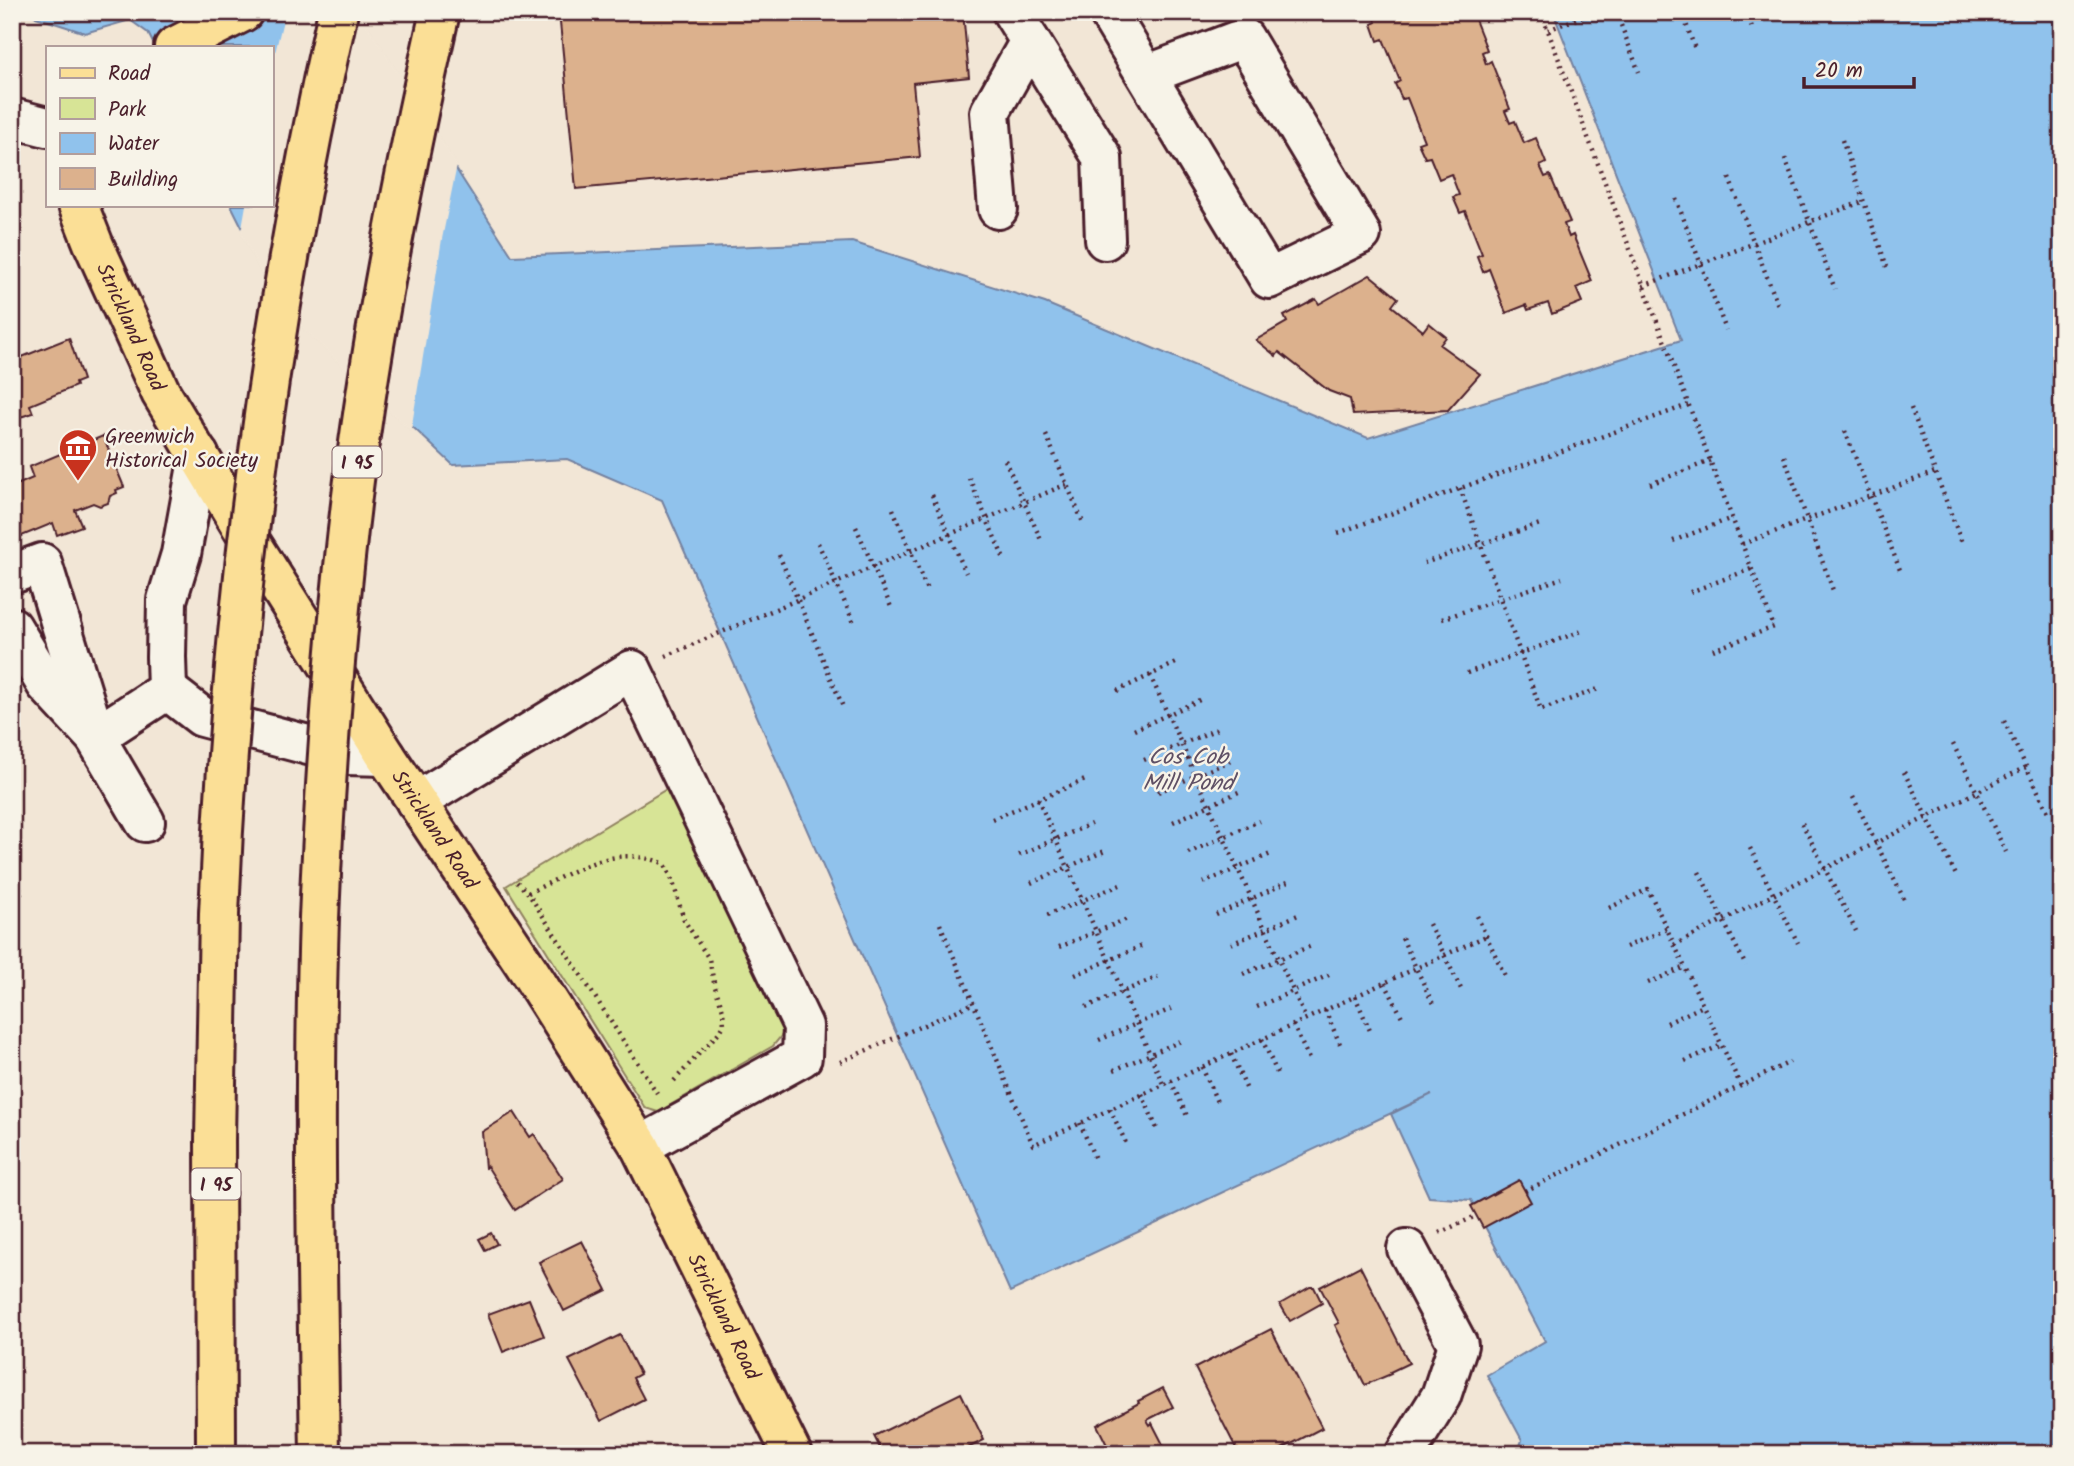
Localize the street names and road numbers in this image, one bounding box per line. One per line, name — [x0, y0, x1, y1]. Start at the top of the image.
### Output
street label: Strickland Road — [86, 258, 173, 398]
road number: I 95 — [332, 446, 382, 477]
street label: Strickland Road — [382, 764, 486, 897]
road number: I 95 — [192, 1168, 241, 1200]
street label: Strickland Road — [677, 1248, 768, 1386]

